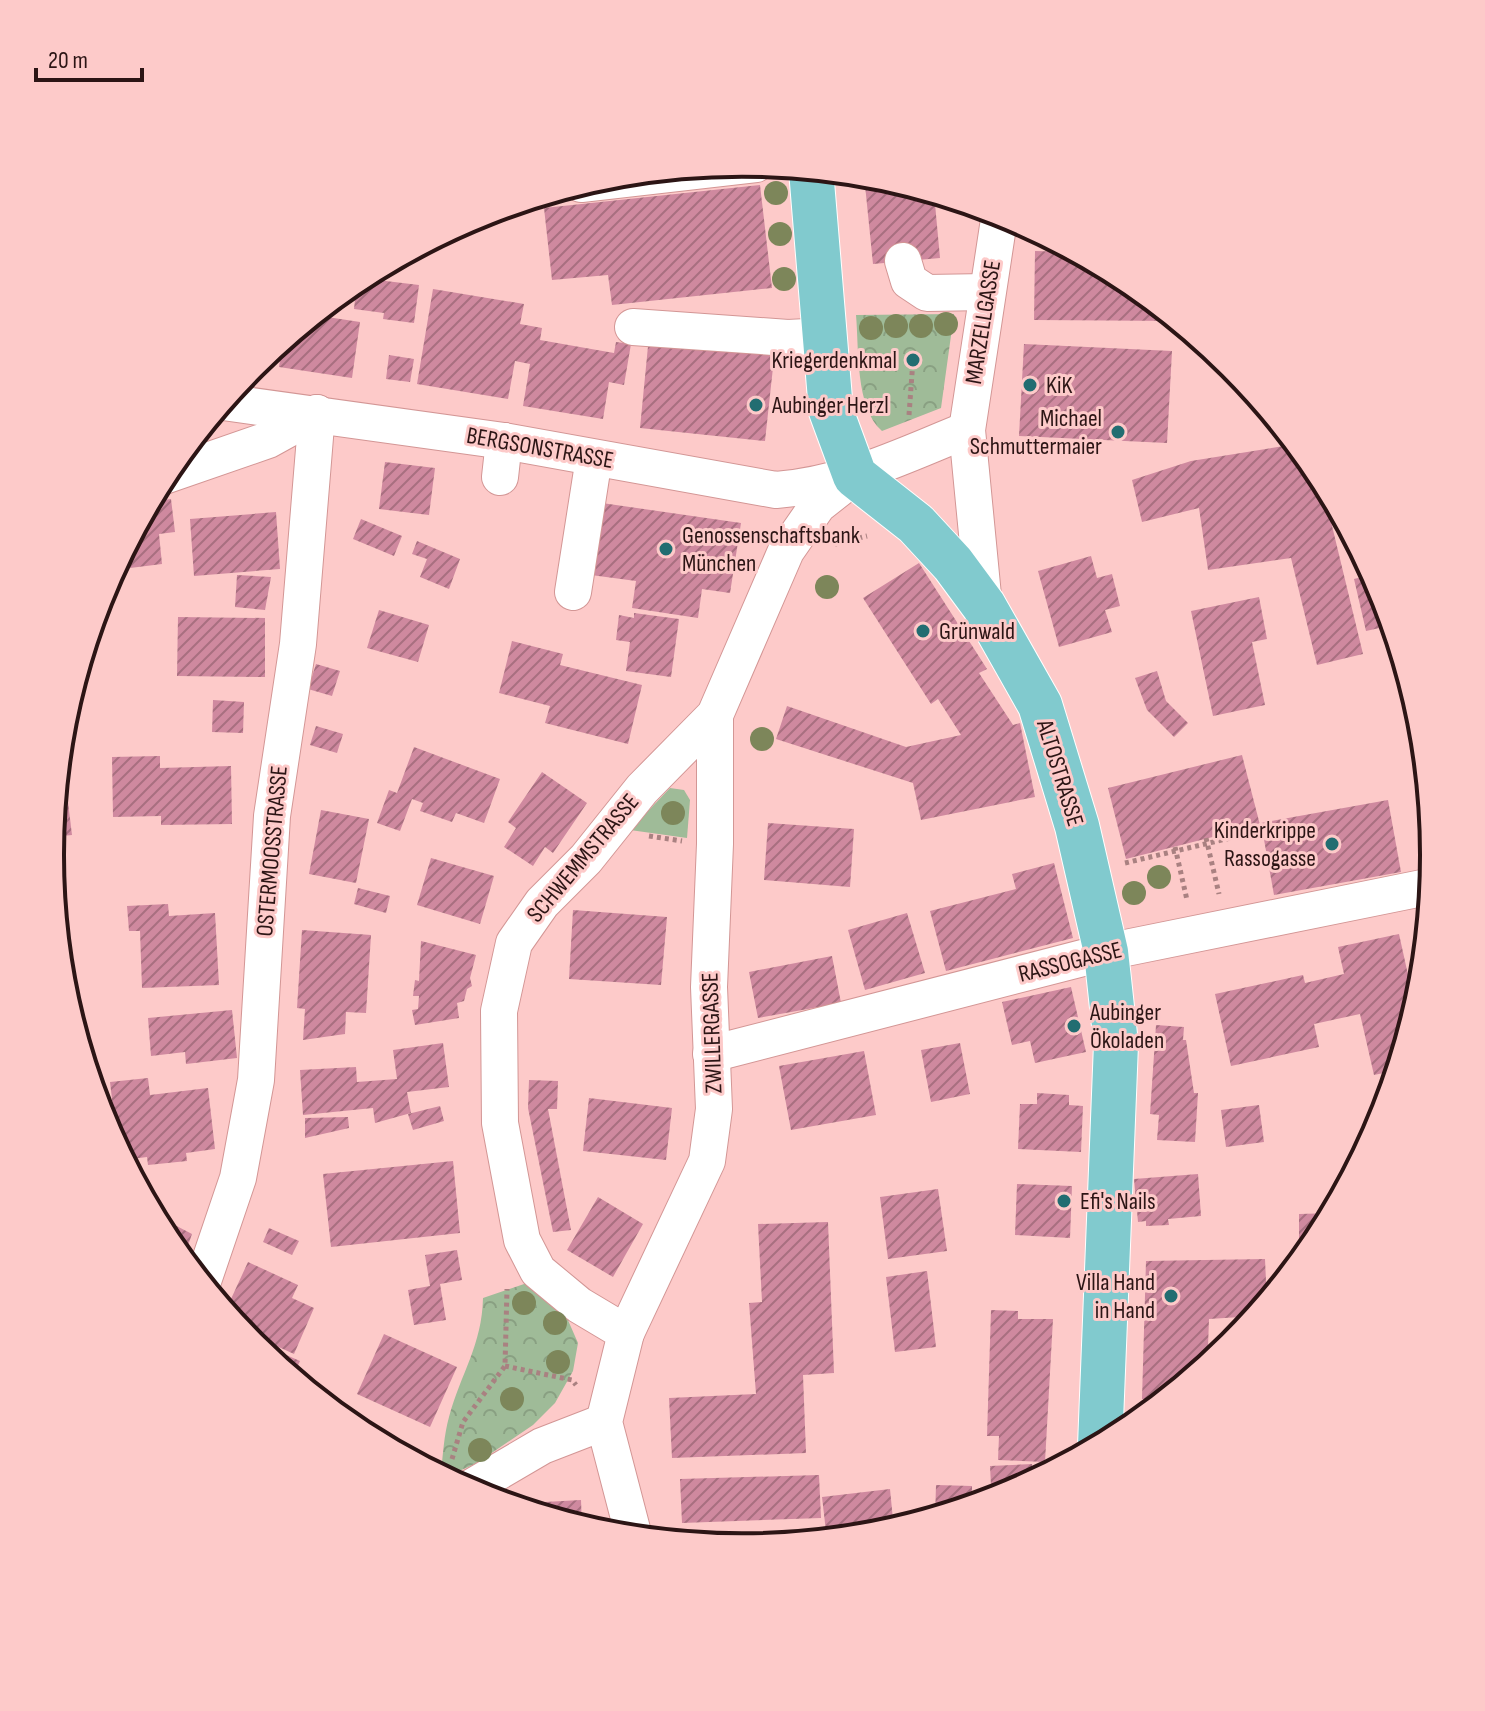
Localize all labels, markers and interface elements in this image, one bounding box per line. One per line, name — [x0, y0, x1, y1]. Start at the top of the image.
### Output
scale bar — [36, 32, 142, 82]
text: 20 m — [48, 46, 88, 75]
street label: MARZELLGASSE — [959, 258, 1007, 386]
place label: Kriegerdenkmal — [771, 346, 897, 375]
marker: Kriegerdenkmal — [904, 351, 922, 369]
place label: KiK — [1046, 371, 1072, 400]
marker: KiK — [1021, 376, 1039, 394]
place label: Aubinger Herzl — [771, 391, 889, 420]
marker: Aubinger Herzl — [747, 396, 765, 414]
place label: Michael Schmuttermaier — [970, 404, 1102, 461]
street label: BERGSONSTRASSE — [464, 421, 616, 475]
marker: Michael Schmuttermaier — [1109, 423, 1127, 441]
place label: Genossenschaftsbank München — [682, 521, 860, 578]
marker: Genossenschaftsbank München — [657, 540, 675, 558]
place label: Grünwald — [939, 617, 1015, 646]
marker: Grünwald — [914, 622, 932, 640]
street label: ALTOSTRASSE — [1030, 715, 1090, 830]
street label: OSTERMOOSSTRASSE — [250, 764, 294, 938]
street label: SCHWEMMSTRASSE — [521, 788, 645, 928]
place label: Kinderkrippe Rassogasse — [1214, 816, 1316, 873]
marker: Kinderkrippe Rassogasse — [1323, 835, 1341, 853]
street label: RASSOGASSE — [1015, 935, 1125, 989]
street label: ZWILLERGASSE — [695, 972, 729, 1094]
place label: Aubinger Ökoladen — [1089, 998, 1164, 1055]
marker: Aubinger Ökoladen — [1065, 1017, 1083, 1035]
place label: Efi's Nails — [1080, 1187, 1156, 1216]
marker: Efi's Nails — [1055, 1192, 1073, 1210]
place label: Villa Hand in Hand — [1076, 1268, 1155, 1325]
marker: Villa Hand in Hand — [1162, 1287, 1180, 1305]

